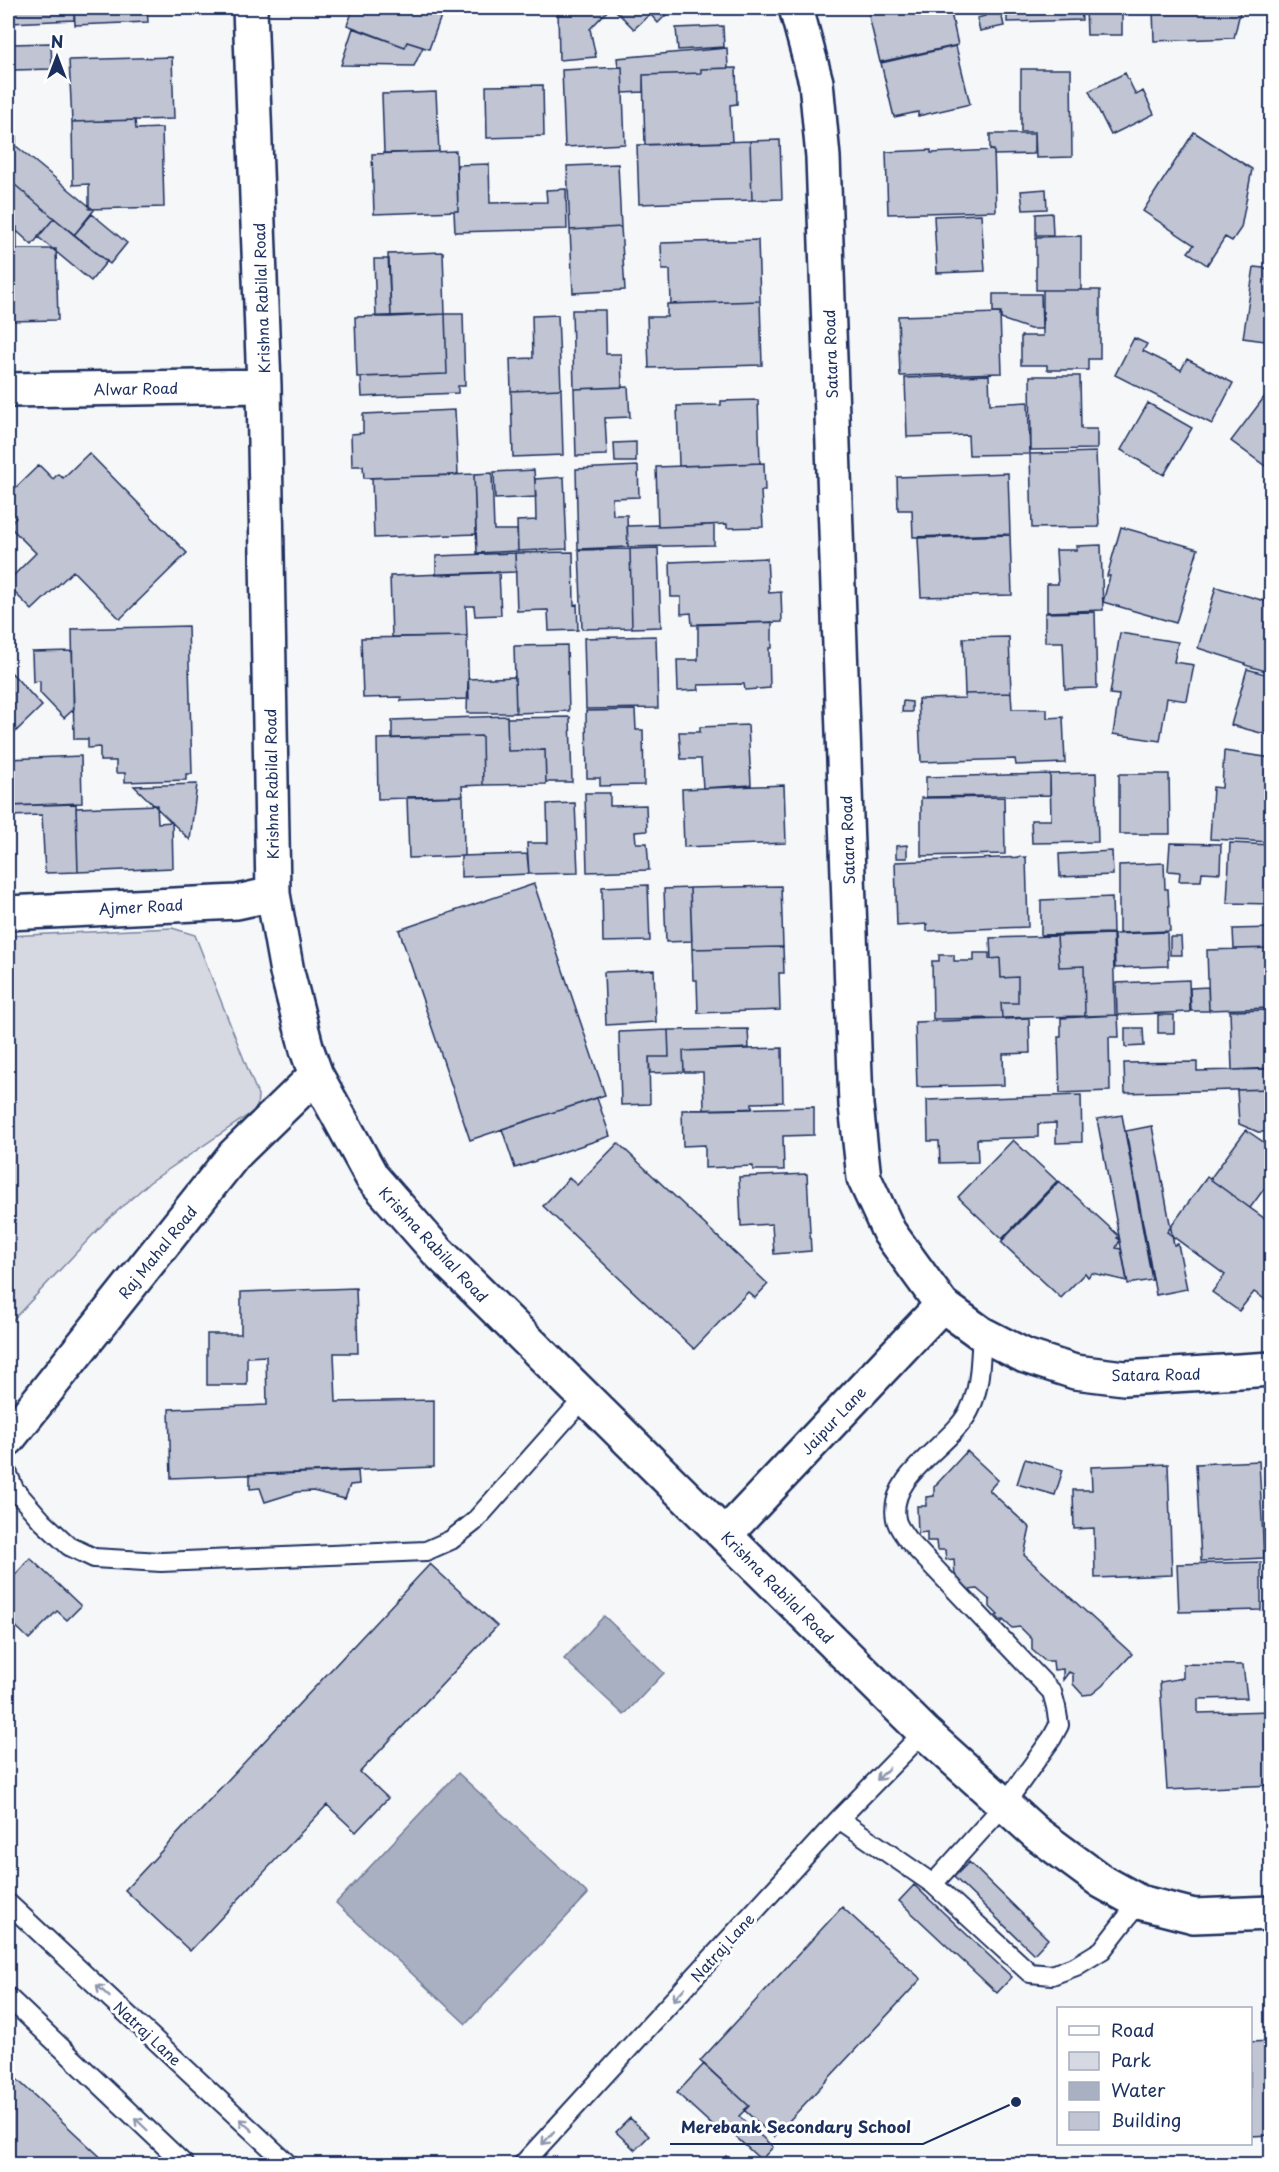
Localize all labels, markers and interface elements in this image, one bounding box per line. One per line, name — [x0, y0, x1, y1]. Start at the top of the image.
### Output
north arrow — [27, 27, 87, 87]
text: N — [51, 29, 63, 53]
street label: Krishna Rabilal Road — [247, 222, 275, 374]
street label: Satara Road — [817, 309, 843, 399]
street label: Alwar Road — [94, 376, 178, 400]
street label: Krishna Rabilal Road — [258, 708, 284, 860]
street label: Satara Road — [834, 795, 860, 885]
street label: Ajmer Road — [98, 892, 184, 920]
street label: Krishna Rabilal Road — [374, 1181, 494, 1307]
street label: Raj Mahal Road — [112, 1200, 202, 1304]
street label: Satara Road — [1111, 1362, 1201, 1386]
street label: Jaipur Lane — [795, 1381, 871, 1459]
street label: Krishna Rabilal Road — [717, 1526, 839, 1648]
one-way arrow — [876, 1766, 891, 1781]
street label: Natraj Lane — [685, 1907, 759, 1987]
one-way arrow — [96, 1984, 111, 1999]
one-way arrow — [672, 1986, 686, 2001]
street label: Natraj Lane — [109, 1995, 187, 2071]
legend — [1057, 2007, 1252, 2145]
text: Road — [1111, 2016, 1155, 2043]
text: Park — [1111, 2046, 1151, 2073]
text: Water — [1111, 2076, 1166, 2103]
text: Building — [1111, 2106, 1181, 2133]
callout: Merebank Secondary School — [670, 2110, 923, 2144]
text: Merebank Secondary School — [681, 2114, 911, 2138]
one-way arrow — [134, 2117, 149, 2131]
one-way arrow — [238, 2117, 253, 2132]
one-way arrow — [541, 2130, 555, 2145]

